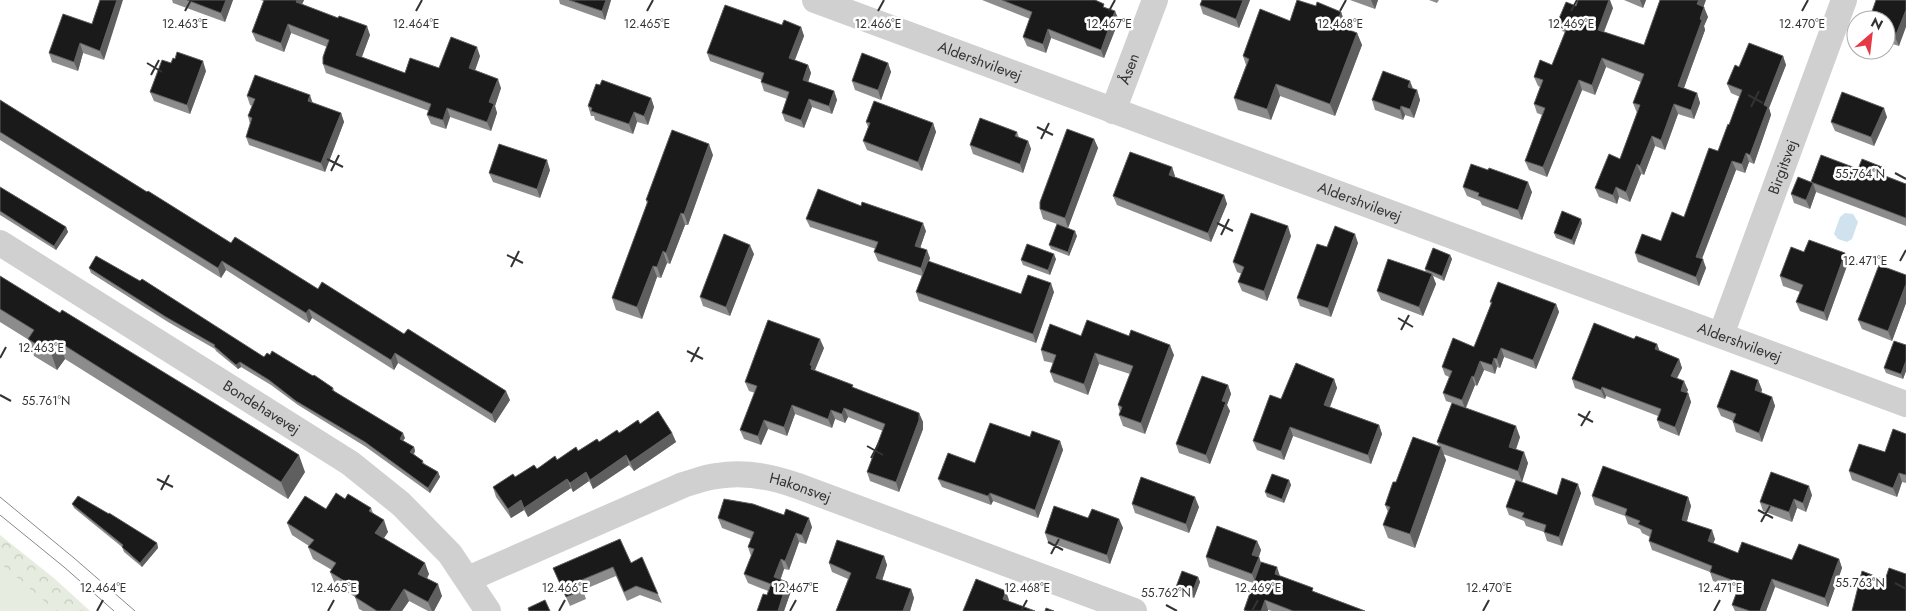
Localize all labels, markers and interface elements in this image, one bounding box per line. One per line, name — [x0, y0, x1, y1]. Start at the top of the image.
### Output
north arrow — [1846, 10, 1896, 60]
text: N — [1867, 12, 1887, 35]
text: 12.463°E — [162, 15, 208, 33]
text: 12.464°E — [393, 15, 439, 33]
text: 12.465°E — [624, 15, 670, 33]
text: 12.466°E — [855, 15, 901, 33]
text: 12.467°E — [1086, 15, 1132, 33]
text: 12.468°E — [1317, 15, 1363, 33]
text: 12.469°E — [1548, 15, 1594, 33]
text: 12.470°E — [1779, 15, 1825, 33]
street label: Aldershvilevej — [935, 36, 1025, 87]
street label: Åsen — [1113, 50, 1145, 88]
street label: Birgitsvej — [1763, 136, 1803, 198]
text: 55.764°N — [1835, 165, 1885, 183]
street label: Aldershvilevej — [1315, 176, 1405, 227]
text: 12.471°E — [1843, 252, 1887, 270]
street label: Aldershvilevej — [1695, 317, 1785, 368]
text: 12.463°E — [18, 339, 64, 357]
street label: Bondehavevej — [219, 375, 305, 440]
text: 55.761°N — [22, 392, 70, 410]
street label: Hakonsvej — [767, 467, 834, 508]
text: 55.763°N — [1835, 574, 1885, 592]
text: 12.464°E — [80, 579, 126, 597]
text: 12.465°E — [311, 579, 357, 597]
text: 12.466°E — [542, 579, 588, 597]
text: 12.467°E — [773, 579, 819, 597]
text: 12.468°E — [1004, 579, 1050, 597]
text: 12.469°E — [1235, 579, 1281, 597]
text: 12.470°E — [1466, 579, 1512, 597]
text: 12.471°E — [1698, 579, 1742, 597]
text: 55.762°N — [1141, 584, 1191, 602]

